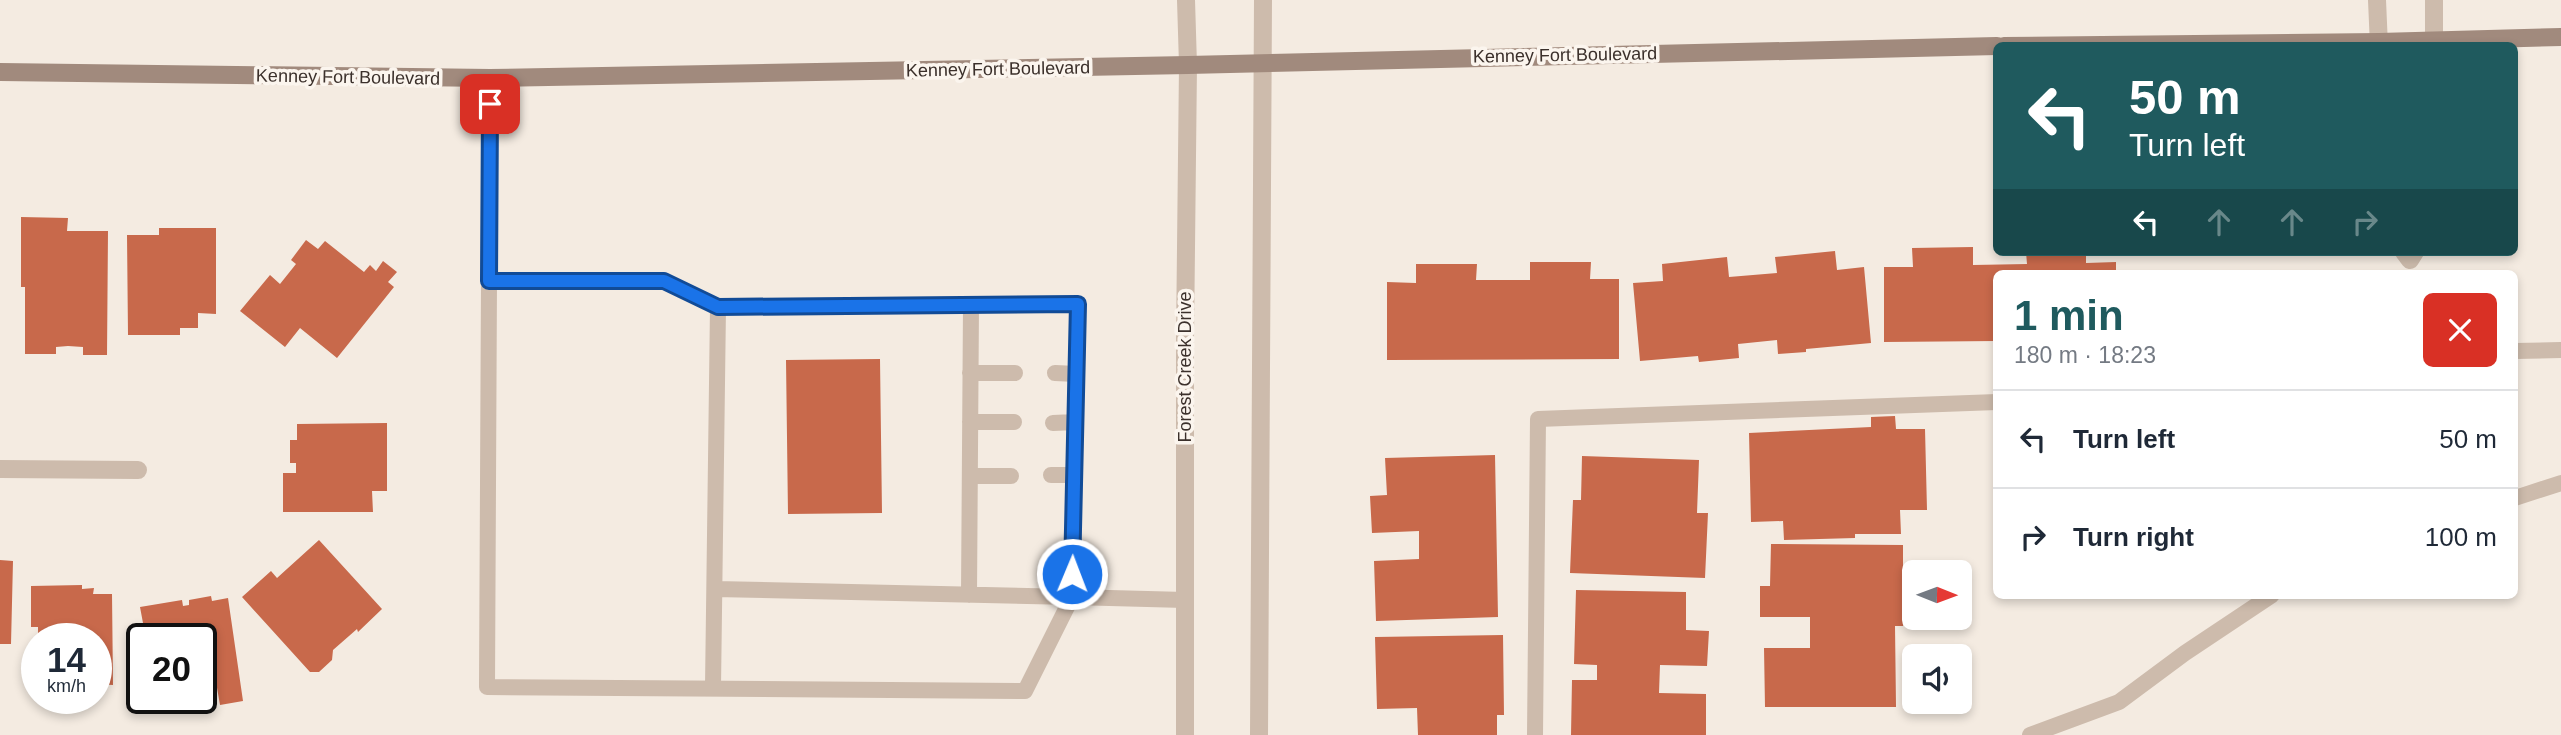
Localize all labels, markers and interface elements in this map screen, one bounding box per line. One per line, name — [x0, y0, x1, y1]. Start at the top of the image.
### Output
street label: Kenney Fort Boulevard — [1473, 43, 1657, 67]
street label: Kenney Fort Boulevard — [906, 57, 1090, 81]
street label: Kenney Fort Boulevard — [256, 65, 440, 89]
icon: left — [2014, 70, 2105, 161]
text: 50 m — [2129, 70, 2241, 124]
pin — [460, 74, 520, 134]
icon: arrive — [471, 85, 509, 123]
text: Turn left — [2129, 127, 2245, 163]
icon: left — [2127, 203, 2165, 241]
icon: ahead — [2200, 203, 2238, 241]
icon: ahead — [2273, 203, 2311, 241]
icon: right — [2346, 203, 2384, 241]
street label: Forest Creek Drive — [1175, 291, 1195, 443]
text: 1 min — [2014, 292, 2124, 339]
button: close — [2423, 293, 2497, 367]
text: 180 m · 18:23 — [2014, 342, 2156, 368]
icon: left — [2014, 420, 2052, 458]
text: Turn left — [2073, 424, 2175, 454]
text: 50 m — [2439, 424, 2497, 454]
icon: right — [2014, 518, 2052, 556]
text: Turn right — [2073, 522, 2194, 552]
text: 100 m — [2425, 522, 2497, 552]
position arrow — [1035, 537, 1109, 611]
north arrow — [1902, 560, 1972, 630]
map controls — [1902, 560, 1972, 714]
speed limit sign: 20 — [126, 623, 217, 714]
text: 14 — [47, 640, 86, 679]
button: sound — [1902, 644, 1972, 714]
text: km/h — [47, 676, 86, 696]

